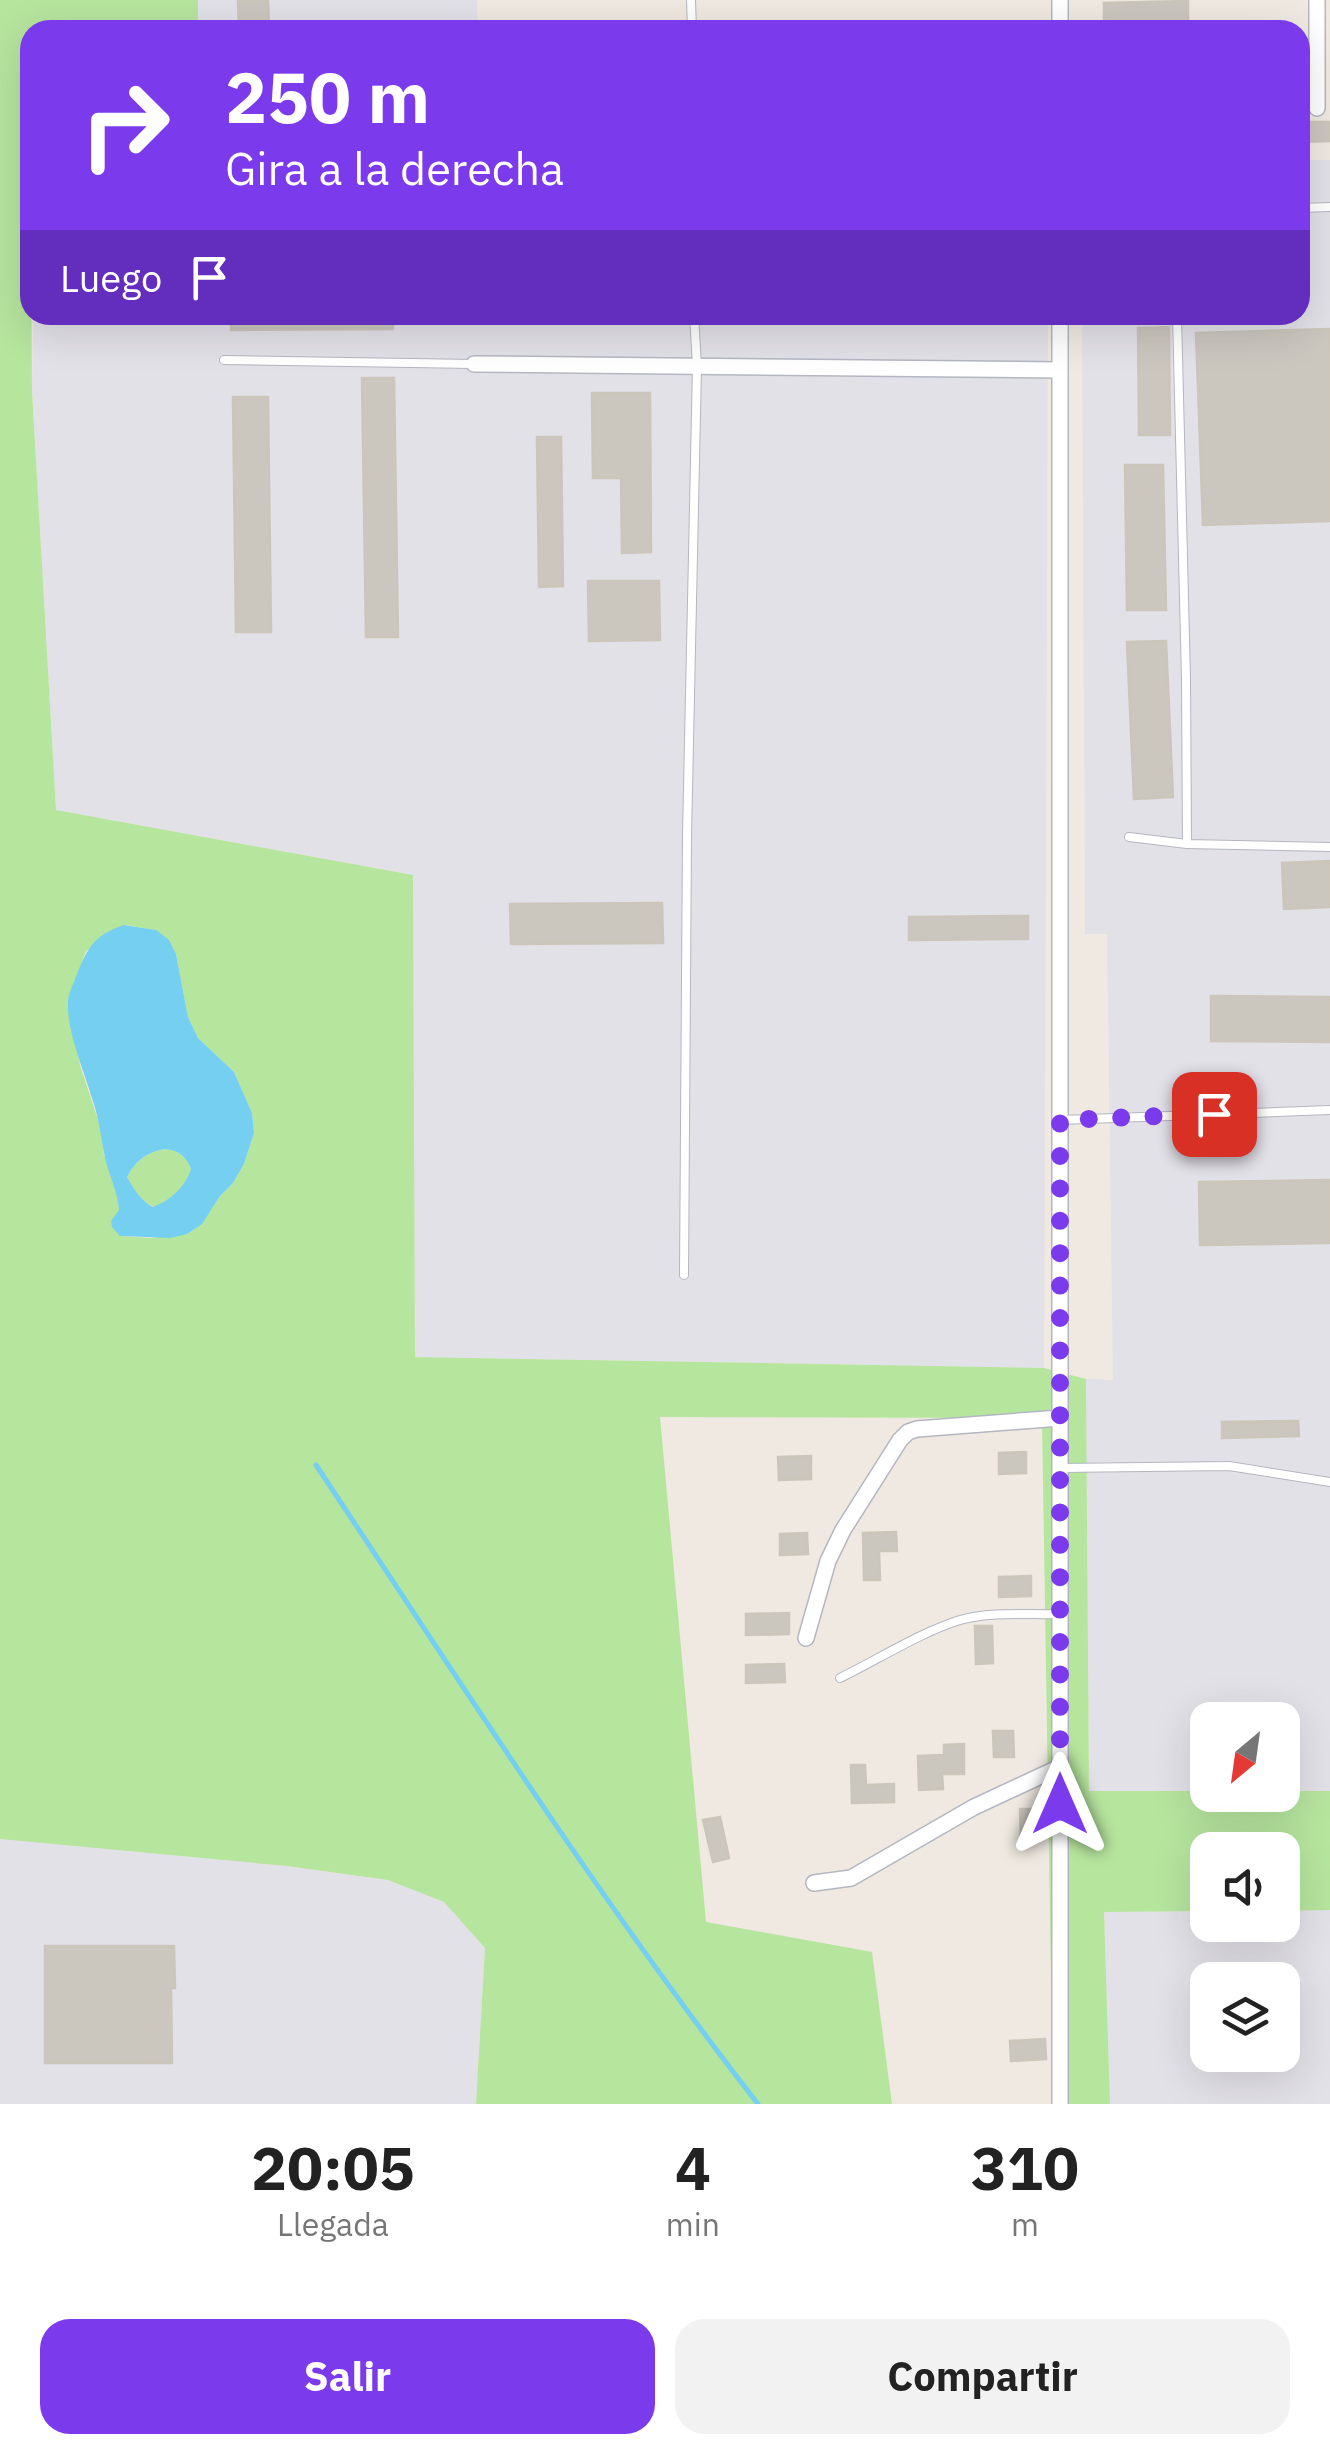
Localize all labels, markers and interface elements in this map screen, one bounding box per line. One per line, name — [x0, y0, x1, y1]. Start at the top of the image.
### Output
text: 250 m — [225, 51, 430, 142]
icon: right — [60, 60, 190, 190]
text: Gira a la derecha — [225, 139, 564, 197]
icon: arrive — [182, 250, 237, 305]
text: Luego — [60, 253, 162, 302]
pin — [1172, 1072, 1257, 1157]
icon: arrive — [1187, 1087, 1242, 1142]
north arrow — [1190, 1702, 1300, 1812]
map controls — [1190, 1702, 1300, 2072]
position arrow — [1008, 1752, 1112, 1856]
button: sound — [1190, 1832, 1300, 1942]
button: layers — [1190, 1962, 1300, 2072]
text: 20:05 — [251, 2128, 415, 2207]
text: 4 — [675, 2128, 711, 2207]
text: 310 — [971, 2128, 1079, 2207]
text: Llegada — [277, 2203, 389, 2245]
text: min — [666, 2203, 720, 2245]
text: m — [1011, 2203, 1039, 2245]
button: Salir — [40, 2319, 655, 2434]
button: Compartir — [675, 2319, 1290, 2434]

